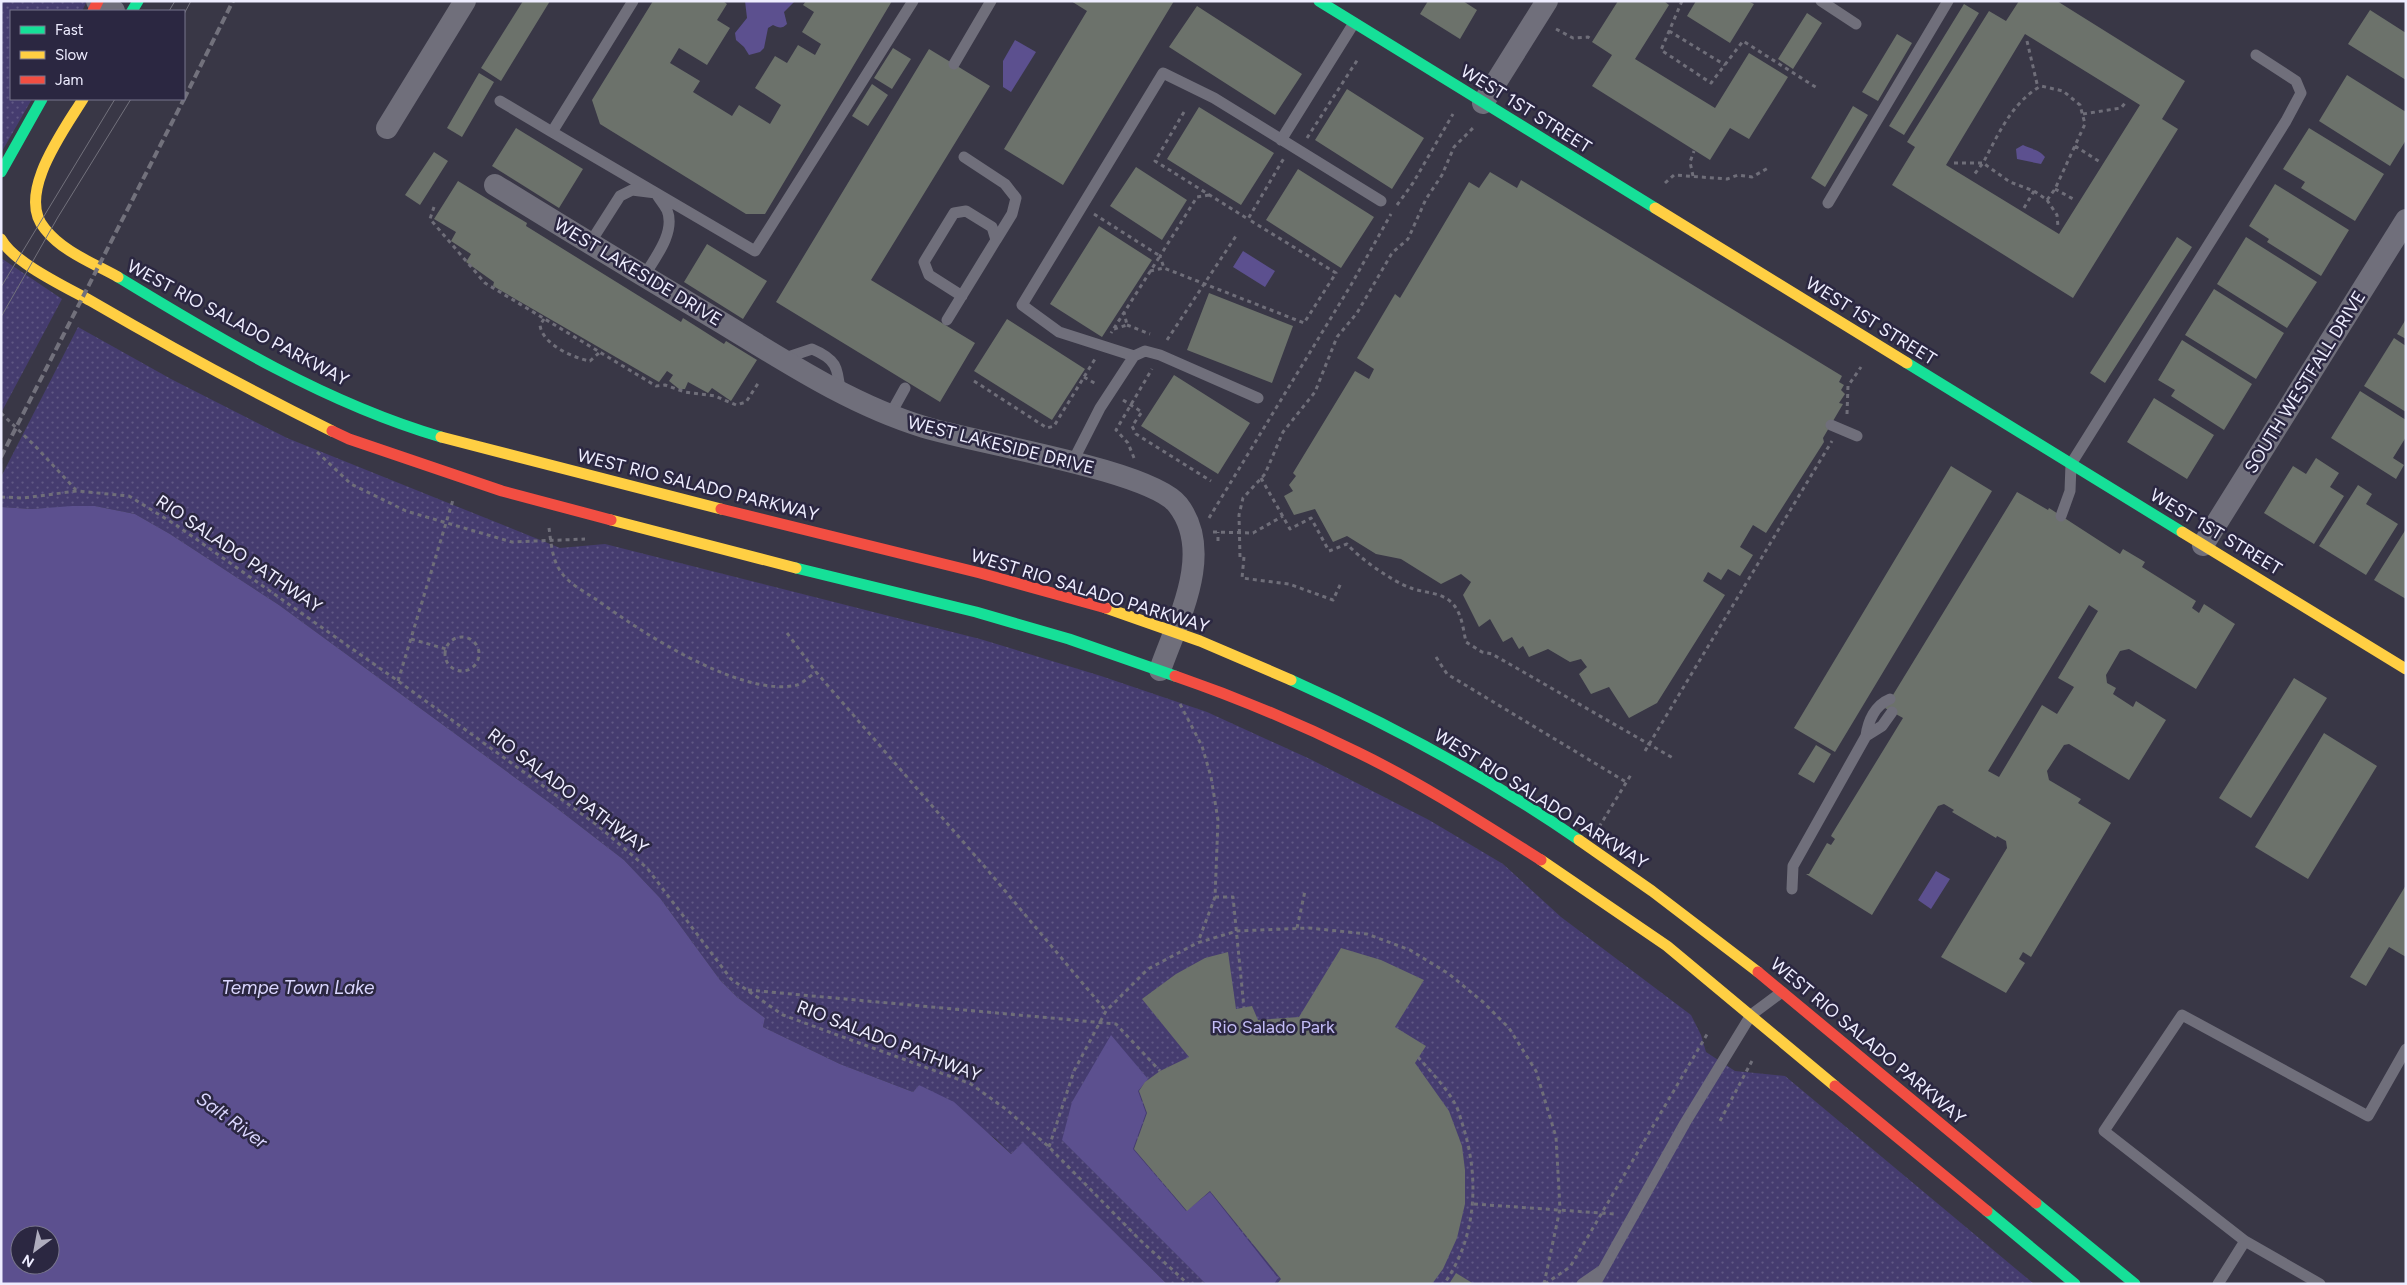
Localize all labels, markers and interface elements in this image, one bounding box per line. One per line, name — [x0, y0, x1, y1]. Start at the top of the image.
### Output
legend — [10, 10, 185, 100]
text: Fast — [55, 21, 84, 39]
text: Slow — [55, 46, 88, 64]
street label: WEST 1ST STREET — [1457, 60, 1595, 158]
text: Jam — [55, 71, 83, 89]
street label: WEST LAKESIDE DRIVE — [550, 213, 726, 331]
street label: WEST RIO SALADO PARKWAY — [123, 255, 353, 391]
street label: WEST 1ST STREET — [1802, 272, 1940, 370]
street label: SOUTH WESTFALL DRIVE — [2240, 287, 2370, 477]
street label: WEST LAKESIDE DRIVE — [905, 411, 1097, 479]
street label: WEST RIO SALADO PARKWAY — [575, 444, 821, 526]
street label: WEST 1ST STREET — [2146, 484, 2286, 580]
street label: RIO SALADO PATHWAY — [152, 490, 326, 618]
street label: WEST RIO SALADO PARKWAY — [968, 544, 1212, 638]
street label: RIO SALADO PATHWAY — [483, 723, 653, 859]
street label: WEST RIO SALADO PARKWAY — [1430, 724, 1652, 874]
street label: WEST RIO SALADO PARKWAY — [1766, 953, 1970, 1129]
water label: Tempe Town Lake — [222, 976, 375, 999]
street label: RIO SALADO PATHWAY — [794, 996, 984, 1086]
park label: Rio Salado Park — [1211, 1016, 1335, 1038]
water label: Salt River — [192, 1087, 272, 1154]
north arrow — [10, 1225, 60, 1275]
text: N — [19, 1251, 37, 1271]

